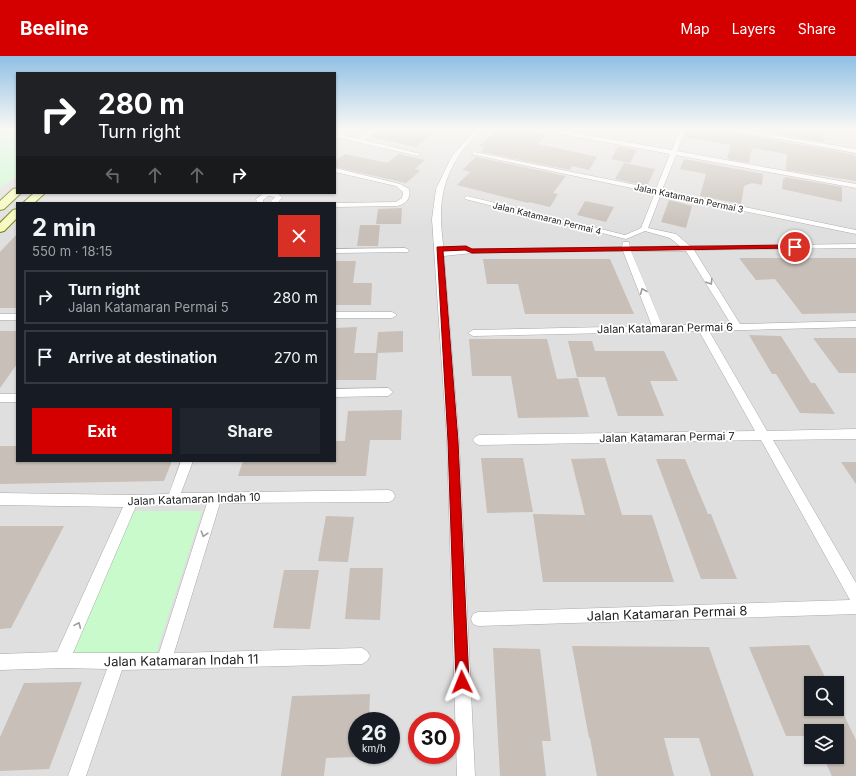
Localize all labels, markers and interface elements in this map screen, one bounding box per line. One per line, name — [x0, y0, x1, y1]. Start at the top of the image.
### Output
text: Beeline — [20, 17, 89, 40]
text: Map — [681, 20, 710, 37]
text: Layers — [732, 20, 776, 37]
text: Share — [798, 20, 836, 37]
text: 280 m — [98, 87, 185, 121]
icon: right — [32, 88, 84, 140]
text: Turn right — [98, 121, 181, 142]
icon: left — [102, 164, 124, 186]
icon: ahead — [144, 164, 166, 186]
icon: ahead — [186, 164, 208, 186]
icon: right — [228, 164, 250, 186]
street label: Jalan Katamaran Permai 3 — [633, 181, 745, 215]
street label: Jalan Katamaran Permai 4 — [492, 199, 603, 237]
text: 2 min — [32, 213, 96, 242]
button: close — [278, 215, 320, 257]
pin — [778, 230, 812, 264]
icon: arrive — [784, 236, 806, 258]
text: 550 m · 18:15 — [32, 243, 112, 259]
one-way arrow — [705, 278, 712, 285]
text: Turn right — [68, 280, 140, 299]
icon: right — [34, 286, 56, 308]
text: 280 m — [273, 288, 318, 307]
one-way arrow — [640, 288, 648, 295]
text: Jalan Katamaran Permai 5 — [68, 299, 229, 315]
street label: Jalan Katamaran Permai 6 — [597, 320, 733, 336]
icon: arrive — [34, 346, 56, 368]
text: Arrive at destination — [68, 348, 217, 367]
text: 270 m — [274, 348, 318, 367]
button: Exit — [32, 408, 172, 454]
button: Share — [180, 408, 320, 454]
street label: Jalan Katamaran Permai 7 — [599, 429, 735, 445]
street label: Jalan Katamaran Indah 10 — [127, 490, 261, 508]
one-way arrow — [200, 531, 209, 538]
street label: Jalan Katamaran Permai 8 — [586, 602, 748, 624]
one-way arrow — [73, 621, 81, 629]
street label: Jalan Katamaran Indah 11 — [104, 651, 258, 669]
position arrow — [441, 661, 483, 703]
map controls — [804, 676, 844, 764]
button: search — [804, 676, 844, 716]
speed limit sign: 30 — [408, 712, 460, 764]
text: 26 — [361, 721, 387, 745]
button: layers — [804, 724, 844, 764]
text: km/h — [362, 742, 386, 754]

